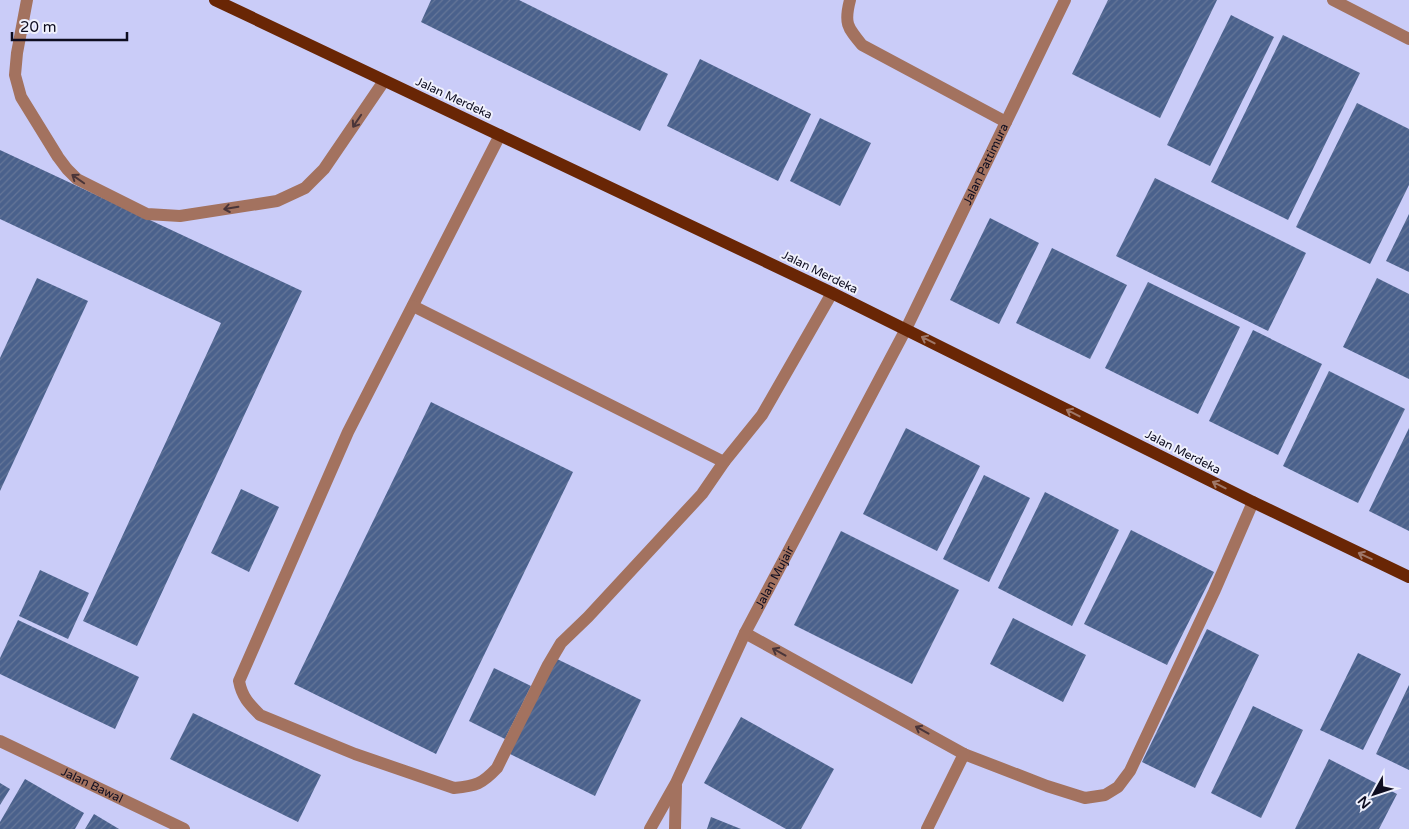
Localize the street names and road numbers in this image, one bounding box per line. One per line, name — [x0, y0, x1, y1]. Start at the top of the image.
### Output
street label: Jalan Merdeka — [414, 74, 494, 122]
street label: Jalan Pattimura — [960, 121, 1011, 207]
street label: Jalan Merdeka — [780, 248, 860, 296]
street label: Jalan Merdeka — [1143, 427, 1223, 477]
street label: Jalan Mujair — [752, 543, 797, 611]
street label: Jalan Bawal — [59, 764, 125, 806]

